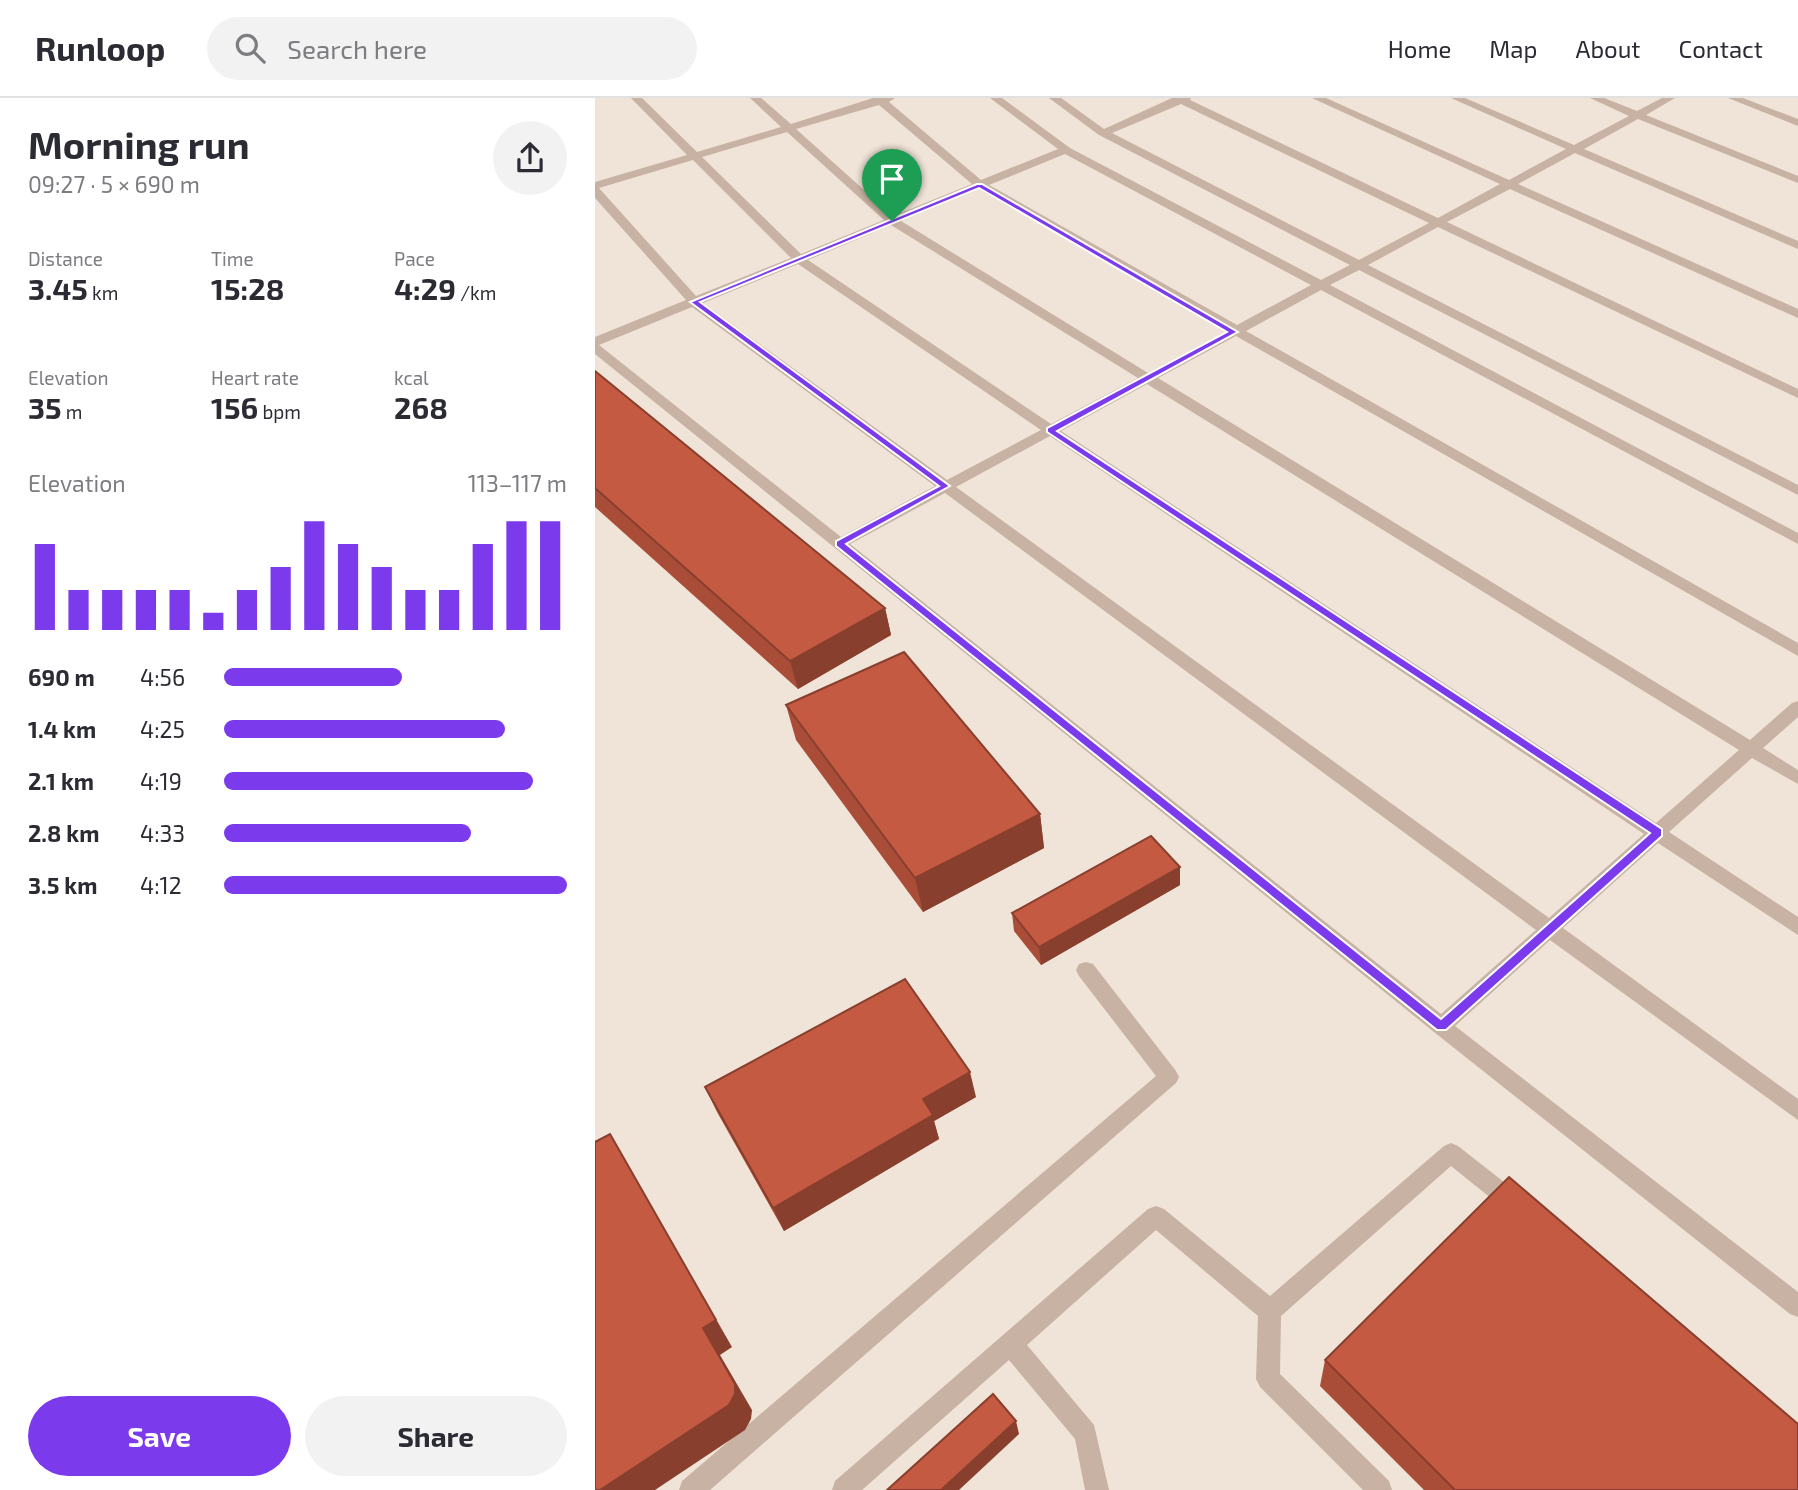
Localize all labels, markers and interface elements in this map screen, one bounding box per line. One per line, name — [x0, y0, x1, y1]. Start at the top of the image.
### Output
search box — [207, 17, 697, 80]
text: Runloop — [35, 28, 165, 68]
icon: search — [231, 29, 269, 67]
text: Search here — [287, 33, 427, 64]
text: Home — [1388, 34, 1451, 63]
text: Map — [1489, 34, 1537, 63]
text: About — [1575, 34, 1641, 63]
text: Contact — [1679, 34, 1763, 63]
text: Morning run — [28, 121, 249, 167]
button: share — [493, 121, 567, 195]
pin — [862, 149, 922, 221]
icon: arrive — [873, 160, 911, 198]
text: 09:27 · 5 × 690 m — [28, 170, 200, 198]
text: Distance — [28, 247, 103, 270]
text: Time — [211, 247, 254, 270]
text: Pace — [394, 247, 435, 270]
text: 3.45 — [28, 270, 88, 306]
text: 15:28 — [211, 270, 284, 306]
text: 4:29 — [394, 270, 456, 306]
text: km — [88, 281, 118, 304]
text: /km — [456, 281, 496, 304]
text: Elevation — [28, 366, 109, 389]
text: Heart rate — [211, 366, 299, 389]
text: kcal — [394, 366, 429, 389]
text: 35 — [28, 389, 62, 425]
text: 156 — [211, 389, 258, 425]
text: 268 — [394, 389, 448, 425]
text: m — [62, 400, 82, 423]
text: bpm — [258, 400, 301, 423]
text: Elevation — [28, 469, 126, 497]
text: 113–117 m — [468, 469, 567, 497]
text: 690 m — [28, 663, 95, 691]
text: 4:56 — [140, 663, 185, 691]
text: 1.4 km — [28, 715, 96, 743]
text: 4:25 — [140, 715, 185, 743]
text: 2.1 km — [28, 767, 94, 795]
text: 4:19 — [140, 767, 182, 795]
text: 2.8 km — [28, 819, 99, 847]
text: 4:33 — [140, 819, 185, 847]
text: 3.5 km — [28, 871, 97, 899]
text: 4:12 — [140, 871, 182, 899]
button: Save — [28, 1396, 291, 1476]
button: Share — [305, 1396, 567, 1476]

